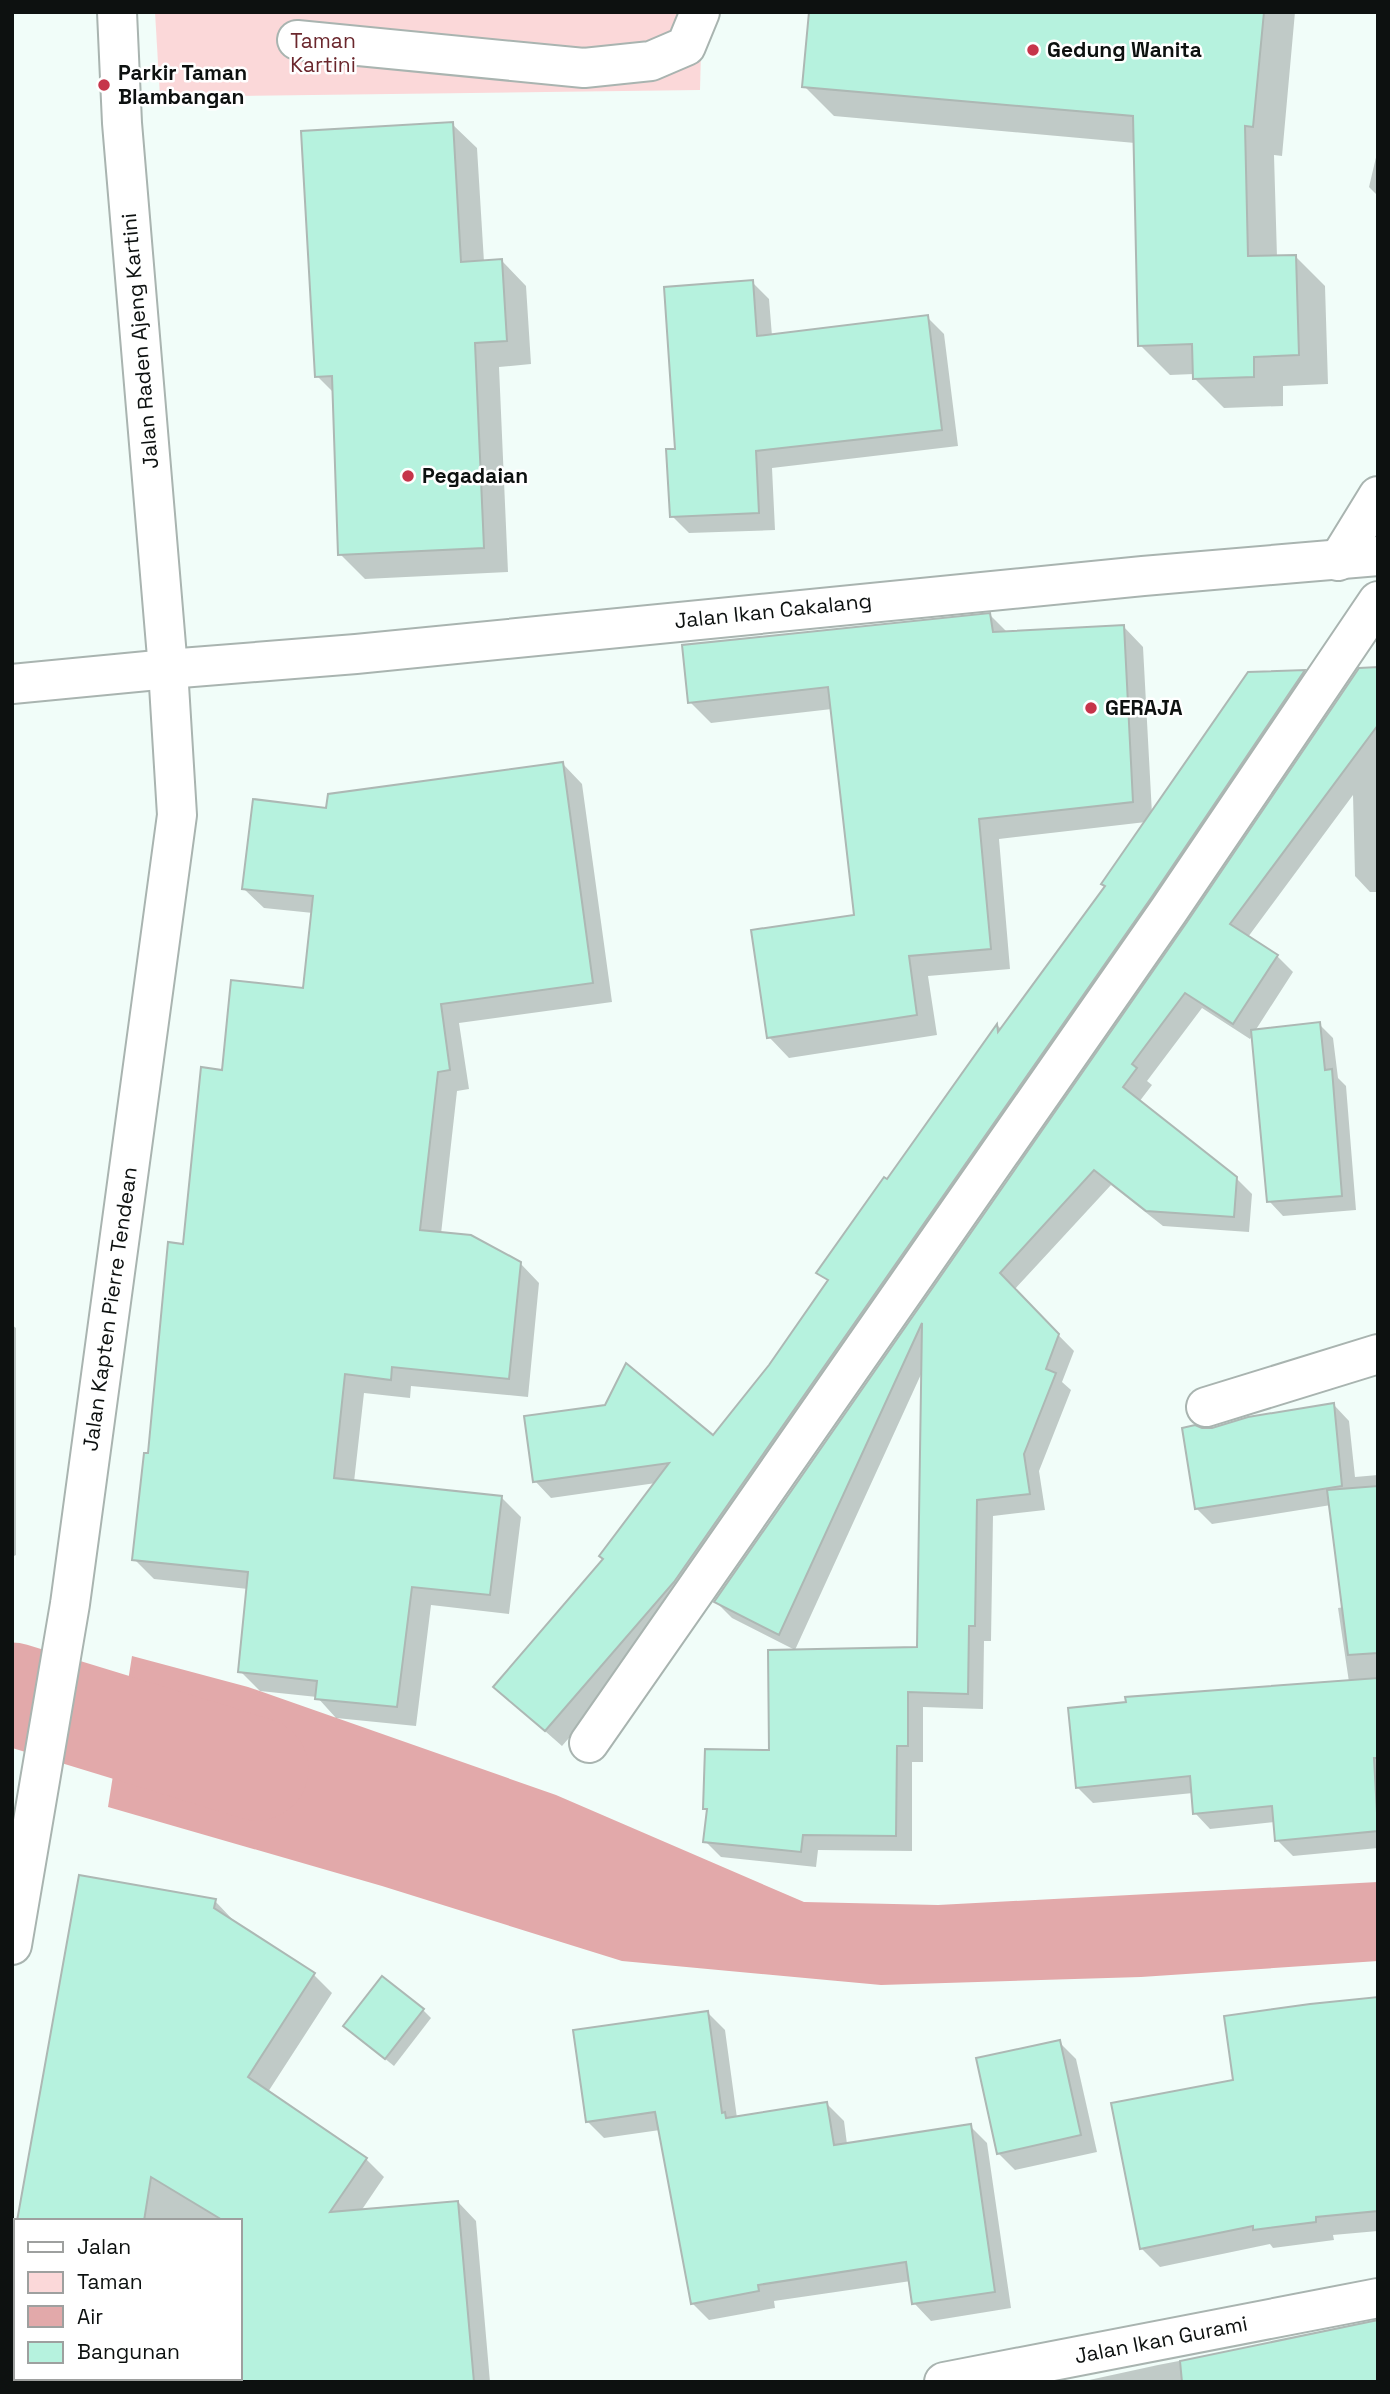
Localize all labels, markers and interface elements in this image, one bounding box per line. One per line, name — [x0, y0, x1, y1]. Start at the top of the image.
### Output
park label: Taman Kartini — [290, 27, 356, 78]
place label: Gedung Wanita — [1047, 36, 1202, 63]
marker: Gedung Wanita — [1025, 42, 1041, 58]
place label: Parkir Taman Blambangan — [118, 59, 247, 110]
marker: Parkir Taman Blambangan — [96, 77, 112, 93]
street label: Jalan Raden Ajeng Kartini — [115, 212, 164, 470]
place label: Pegadaian — [422, 462, 528, 489]
marker: Pegadaian — [400, 468, 416, 484]
street label: Jalan Ikan Cakalang — [673, 587, 873, 634]
place label: GERAJA — [1105, 694, 1182, 721]
marker: GERAJA — [1083, 700, 1099, 716]
street label: Jalan Kapten Pierre Tendean — [76, 1165, 143, 1453]
legend — [14, 2219, 242, 2380]
text: Jalan — [77, 2233, 131, 2260]
text: Taman — [77, 2268, 143, 2295]
text: Air — [77, 2303, 103, 2330]
street label: Jalan Ikan Gurami — [1072, 2310, 1250, 2370]
text: Bangunan — [77, 2338, 180, 2365]

